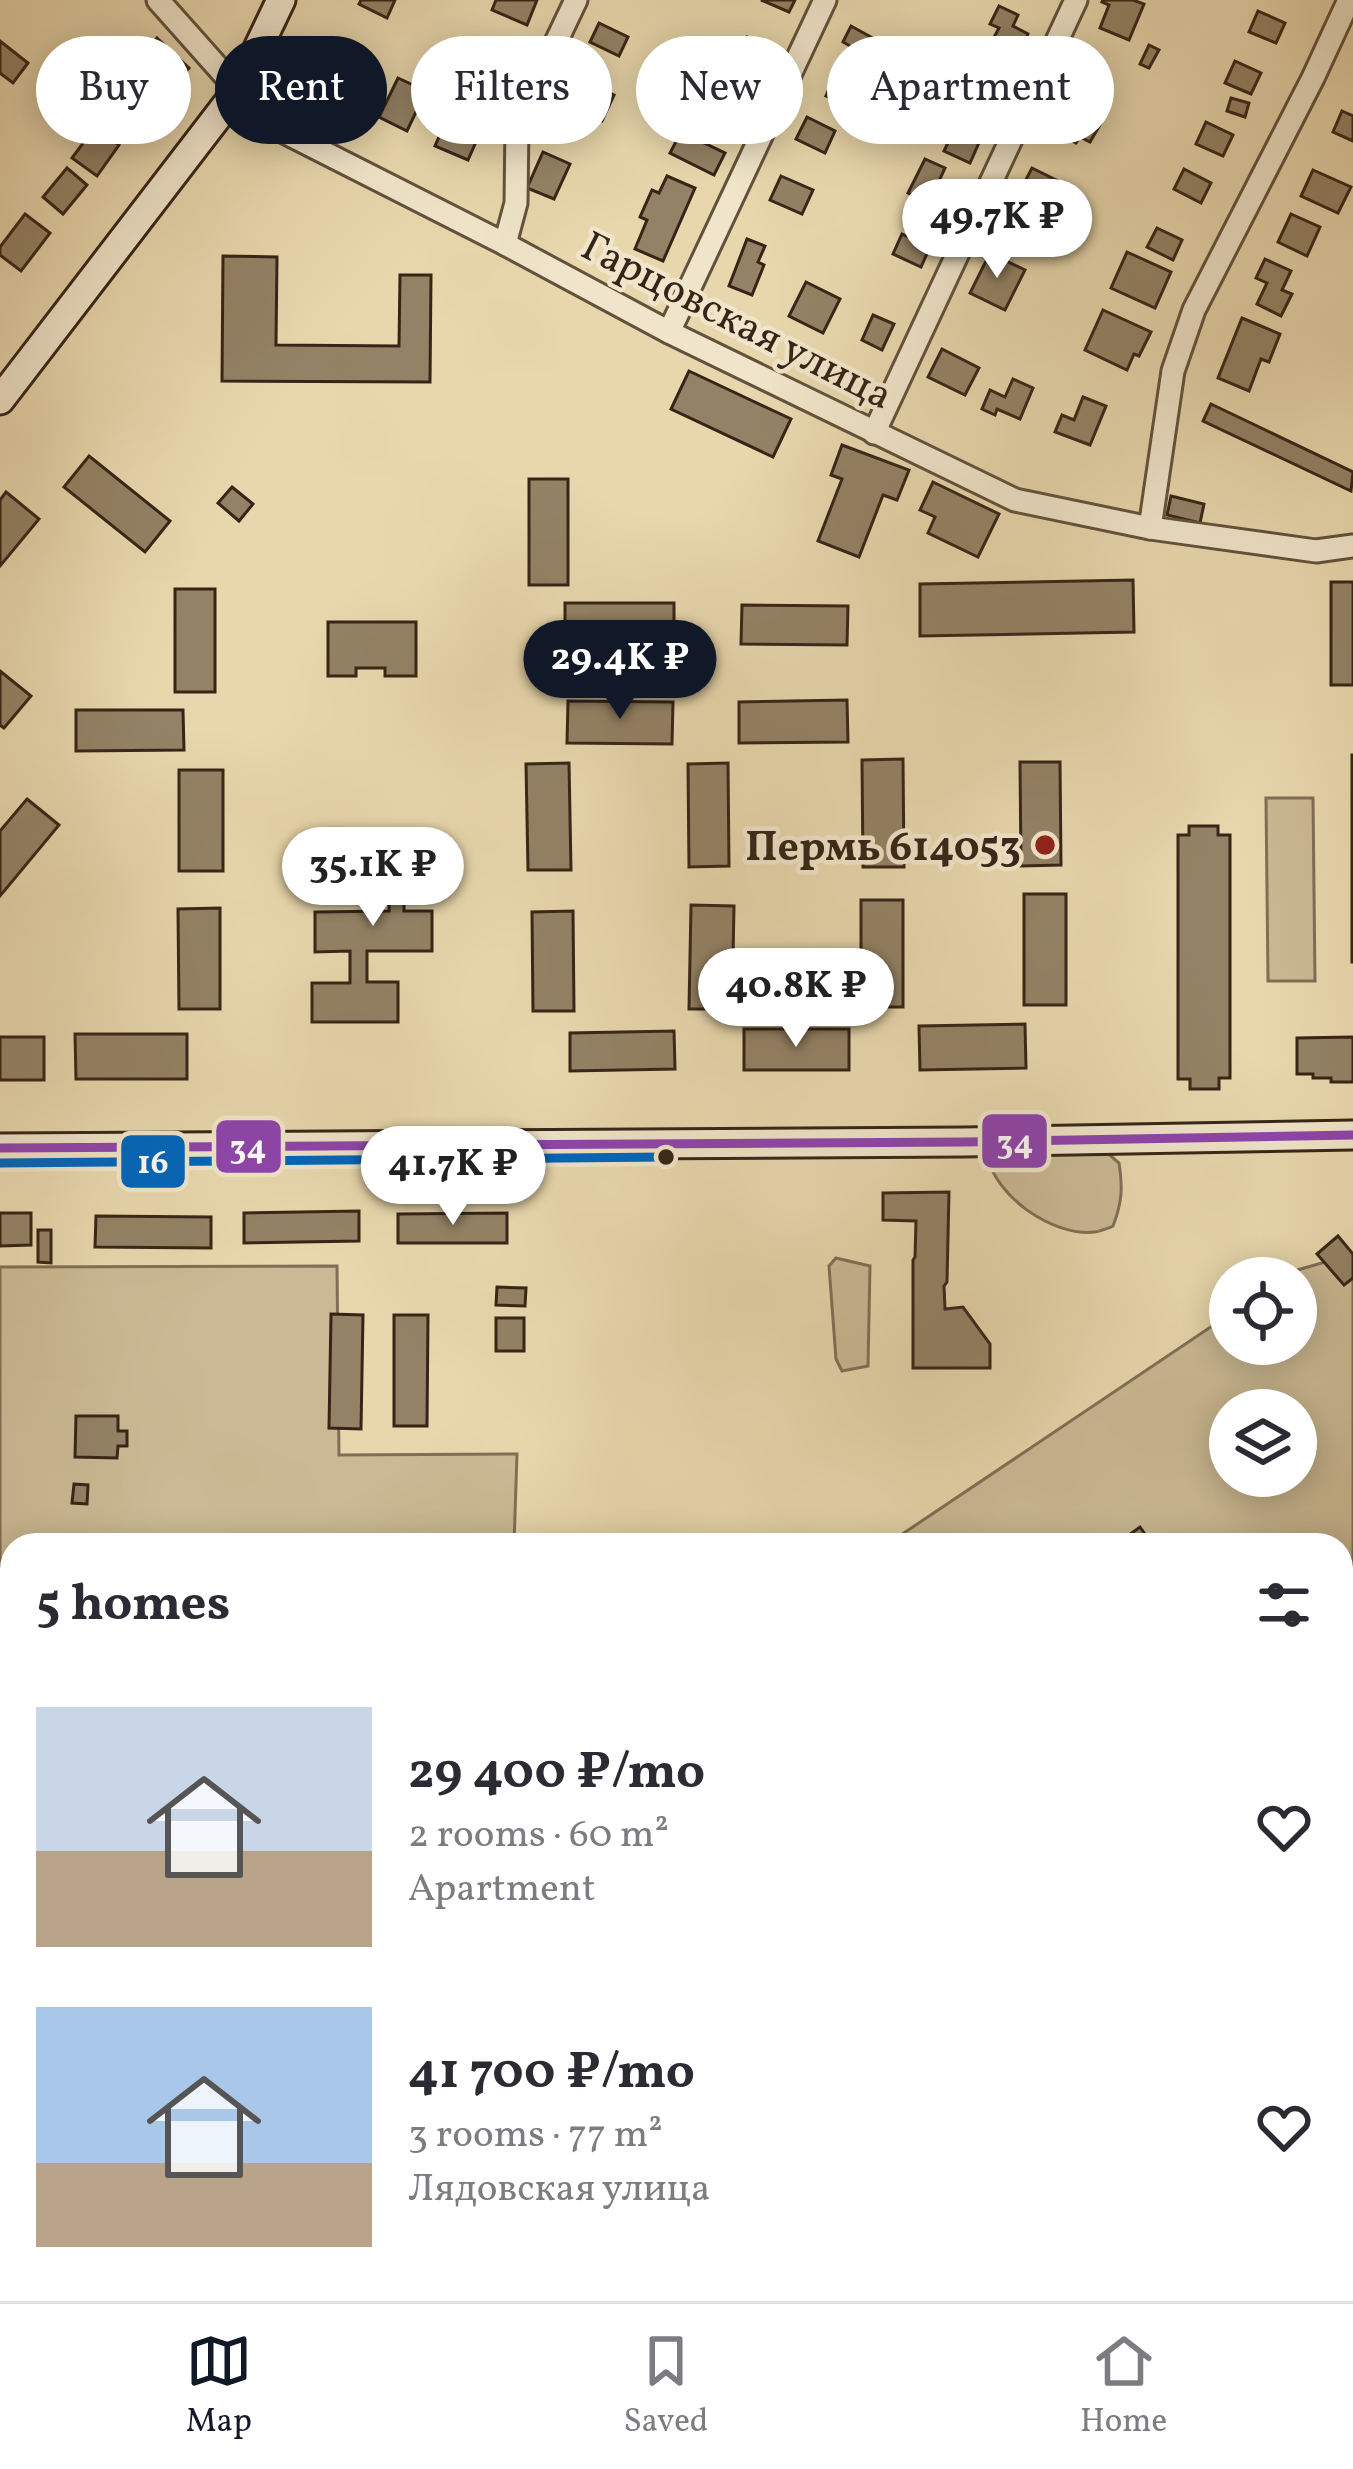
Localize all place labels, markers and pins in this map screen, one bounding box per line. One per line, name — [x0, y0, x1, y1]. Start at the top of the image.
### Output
pin: 49.7K ₽ — [886, 179, 1108, 281]
pin: 29.4K ₽ — [509, 620, 731, 722]
place label: Пермь 614053 — [745, 820, 1021, 879]
pin: 35.1K ₽ — [262, 827, 484, 929]
marker: Пермь 614053 — [1032, 832, 1058, 858]
pin: 40.8K ₽ — [685, 948, 907, 1050]
pin: 41.7K ₽ — [342, 1126, 564, 1228]
unlabelled marker — [655, 1146, 677, 1168]

